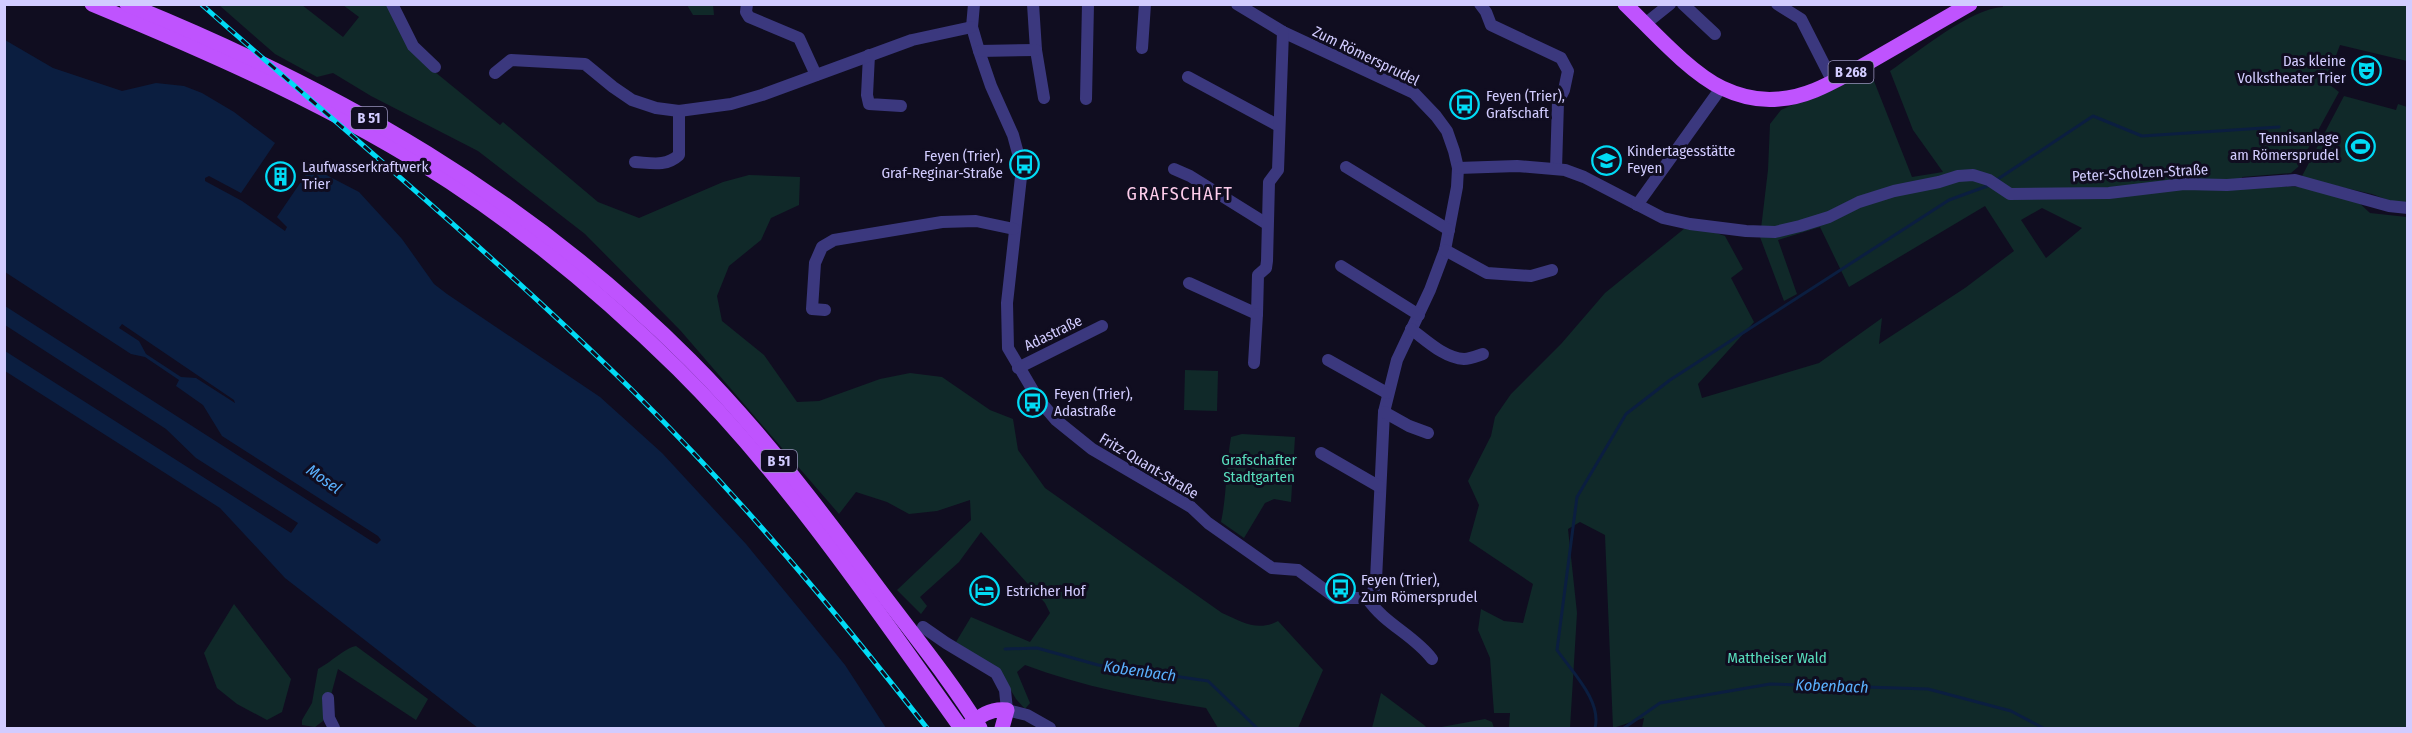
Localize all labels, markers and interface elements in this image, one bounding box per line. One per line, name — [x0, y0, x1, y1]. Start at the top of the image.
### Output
street label: Zum Römersprudel — [1310, 22, 1422, 90]
place label: Das kleine Volkstheater Trier — [2237, 52, 2347, 87]
theatre icon: Das kleine Volkstheater Trier — [2351, 54, 2383, 86]
road number: B 268 — [1828, 61, 1874, 83]
place label: Feyen (Trier), Grafschaft — [1486, 87, 1565, 122]
bus stop icon: Feyen (Trier), Grafschaft — [1449, 89, 1481, 121]
road number: B 51 — [351, 107, 387, 129]
place label: Tennisanlage am Römersprudel — [2230, 129, 2339, 164]
sports icon: Tennisanlage am Römersprudel — [2344, 131, 2376, 163]
place label: Kindertagesstätte Feyen — [1627, 142, 1735, 177]
school or university icon: Kindertagesstätte Feyen — [1590, 144, 1622, 176]
place label: Feyen (Trier), Graf-Reginar-Straße — [881, 147, 1003, 182]
bus stop icon: Feyen (Trier), Graf-Reginar-Straße — [1008, 149, 1040, 181]
place label: Laufwasserkraftwerk Trier — [302, 158, 429, 193]
building icon: Laufwasserkraftwerk Trier — [265, 160, 297, 192]
street label: Peter-Scholzen-Straße — [2071, 160, 2209, 186]
district label: GRAFSCHAFT — [1127, 183, 1233, 205]
street label: Adastraße — [1021, 311, 1085, 355]
place label: Feyen (Trier), Adastraße — [1054, 385, 1133, 420]
bus stop icon: Feyen (Trier), Adastraße — [1017, 387, 1049, 419]
street label: Fritz-Quant-Straße — [1096, 429, 1202, 503]
road number: B 51 — [761, 450, 797, 472]
park label: Grafschafter Stadtgarten — [1221, 451, 1297, 486]
water label: Mosel — [303, 460, 345, 498]
place label: Feyen (Trier), Zum Römersprudel — [1361, 571, 1477, 606]
bus stop icon: Feyen (Trier), Zum Römersprudel — [1324, 573, 1356, 605]
hotel icon: Estricher Hof — [969, 575, 1001, 607]
place label: Estricher Hof — [1006, 582, 1087, 600]
park label: Mattheiser Wald — [1727, 649, 1827, 667]
water label: Kobenbach — [1103, 657, 1177, 685]
water label: Kobenbach — [1795, 675, 1869, 697]

